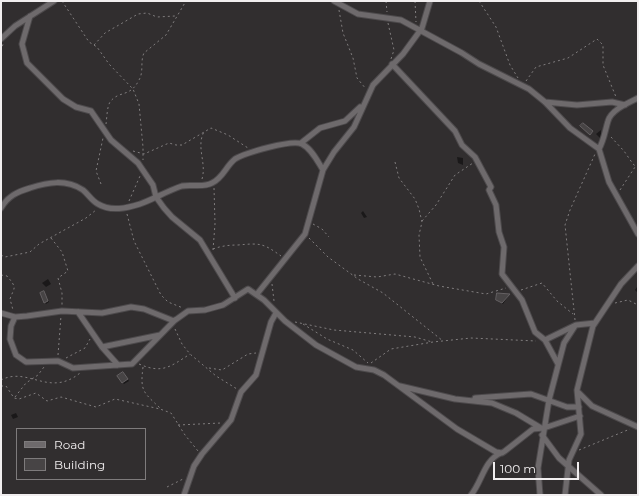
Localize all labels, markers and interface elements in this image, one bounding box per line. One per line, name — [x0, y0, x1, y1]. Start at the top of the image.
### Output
legend — [16, 428, 146, 480]
text: Road — [54, 437, 85, 452]
scale bar — [495, 454, 581, 480]
text: Building — [54, 457, 105, 472]
text: 100 m — [500, 461, 536, 476]

